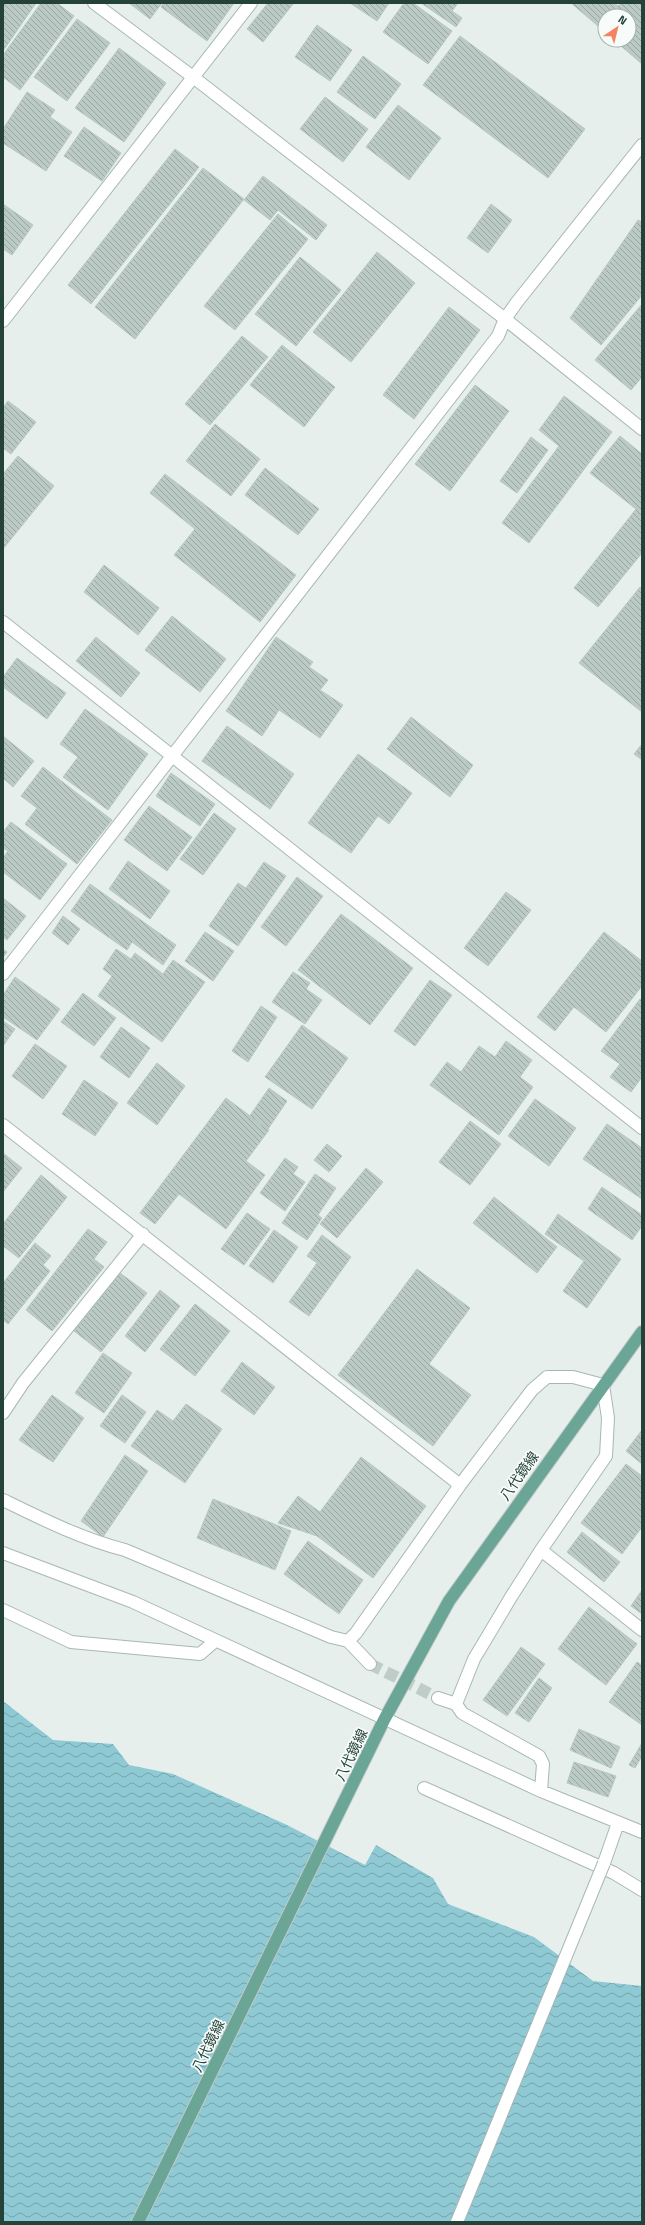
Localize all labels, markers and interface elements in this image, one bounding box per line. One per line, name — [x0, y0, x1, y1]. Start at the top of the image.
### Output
north arrow — [597, 8, 637, 48]
text: N — [615, 11, 630, 29]
street label: 八代鏡線 — [494, 1447, 543, 1505]
street label: 八代鏡線 — [329, 1725, 372, 1785]
street label: 八代鏡線 — [186, 2016, 229, 2076]

